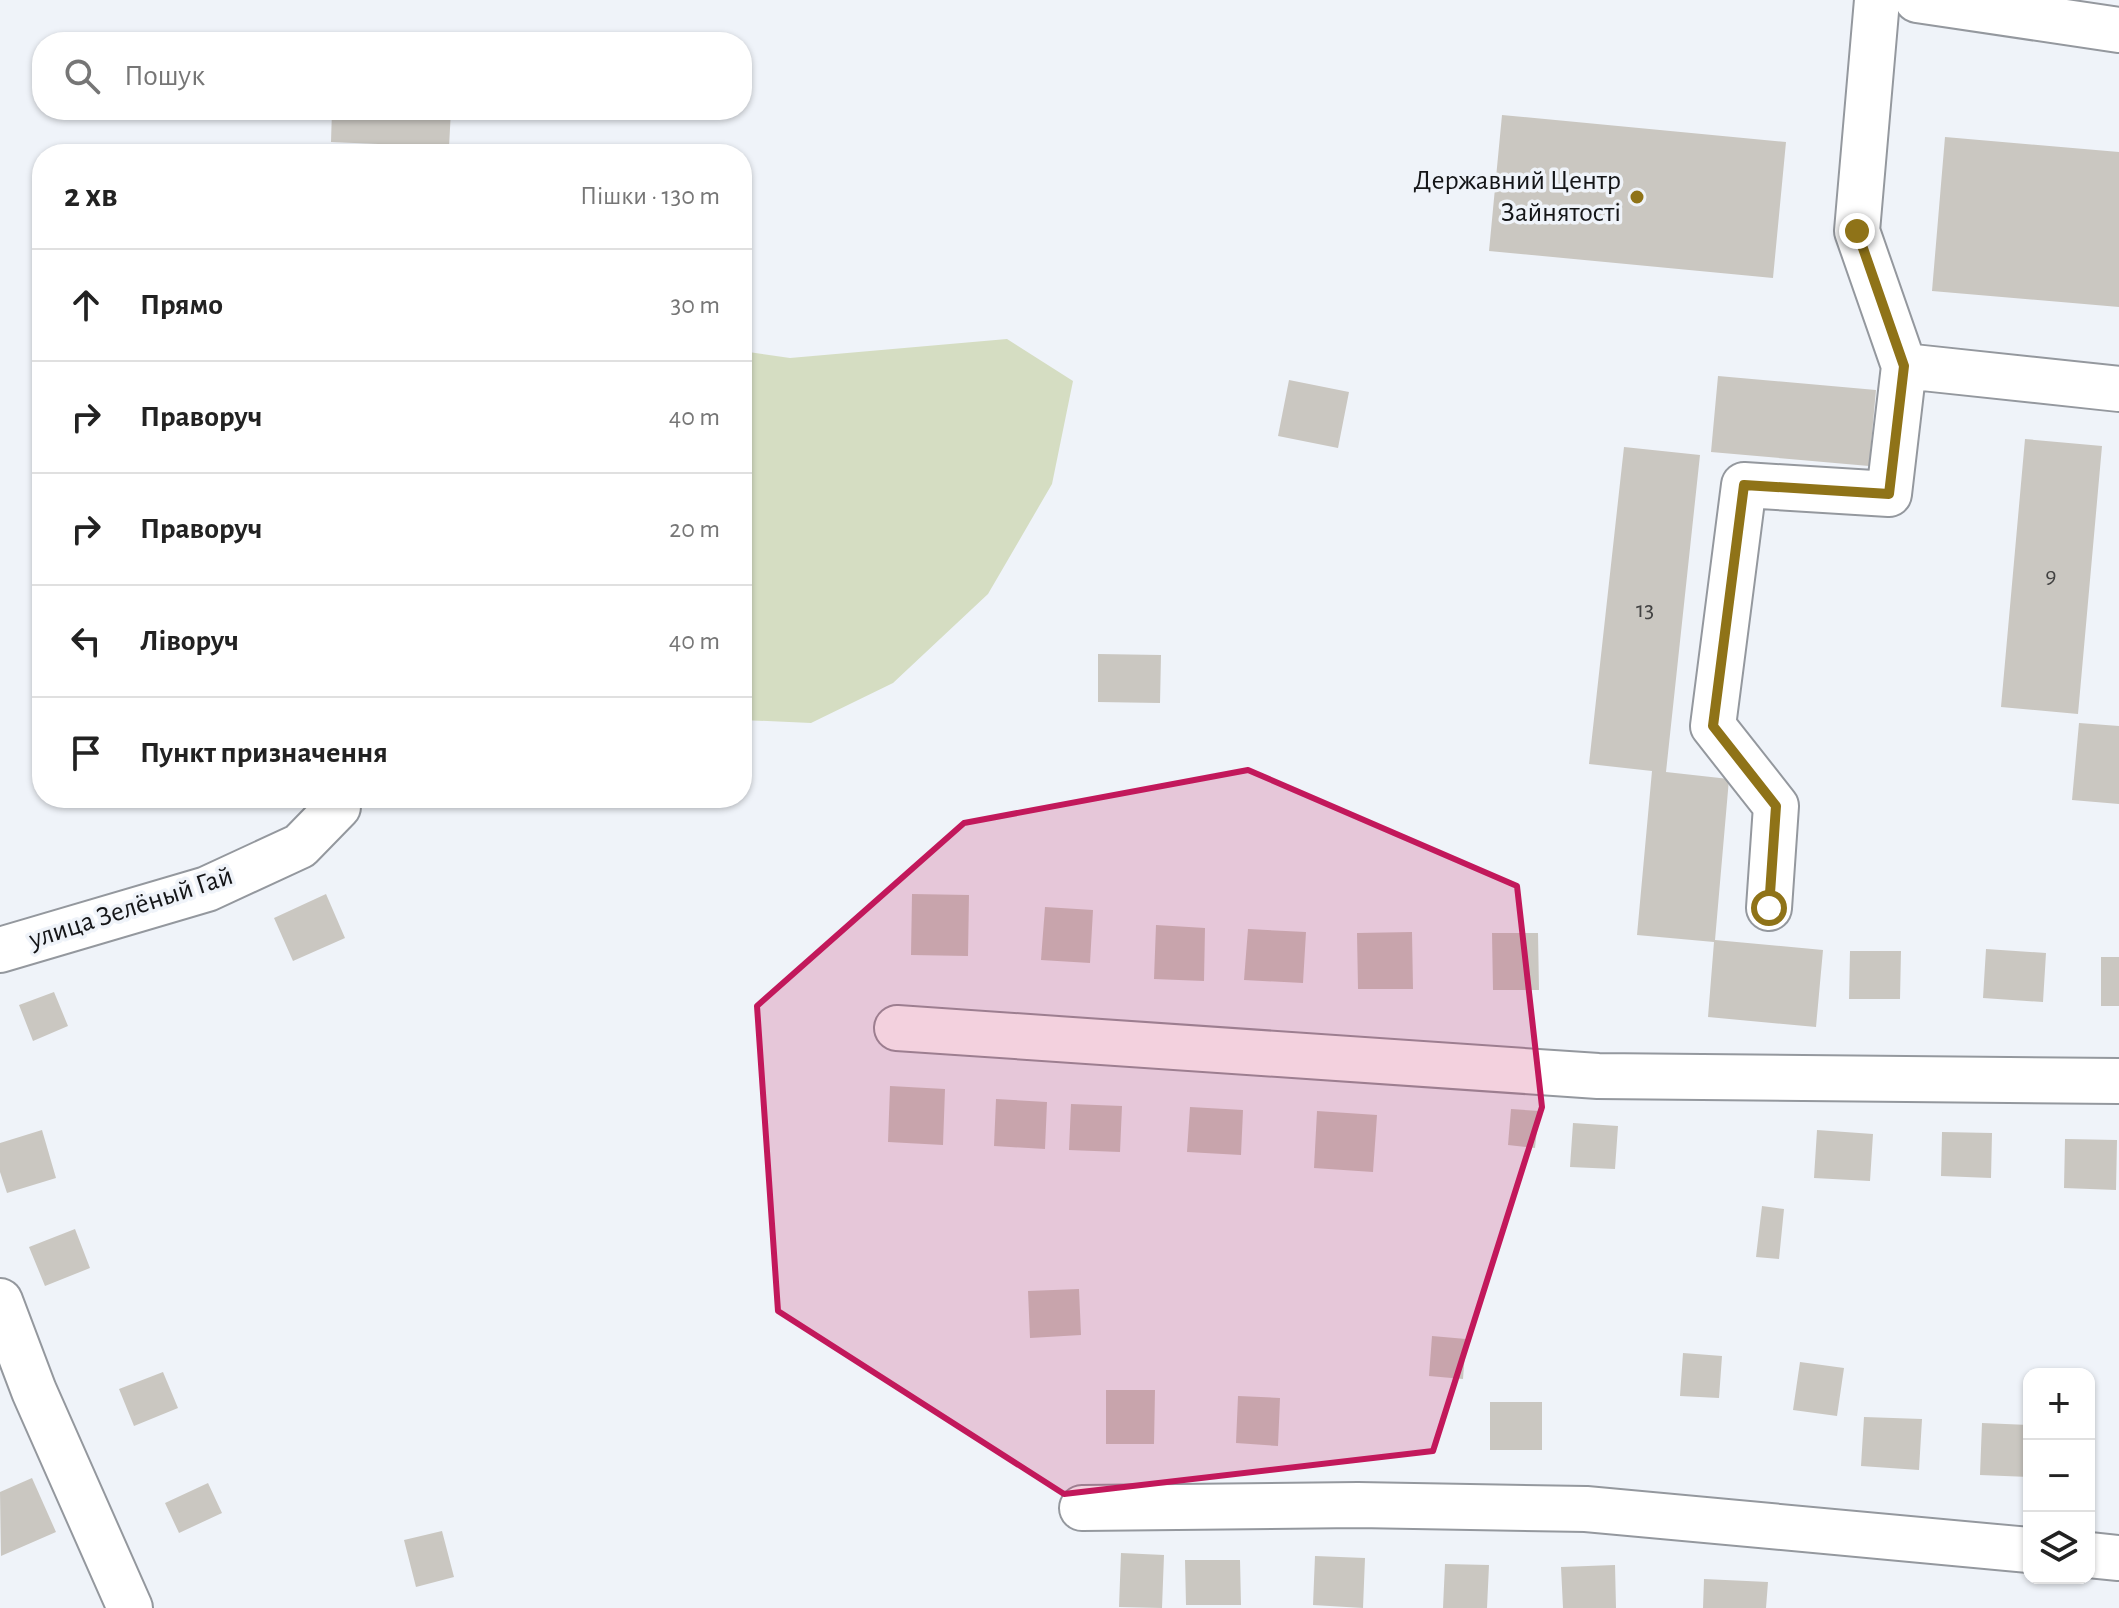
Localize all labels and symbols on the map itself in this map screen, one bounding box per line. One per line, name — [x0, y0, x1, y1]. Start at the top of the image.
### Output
place label: Державний Центр Зайнятості — [1413, 167, 1621, 227]
marker: Державний Центр Зайнятості — [1628, 188, 1646, 206]
route end — [1839, 213, 1875, 249]
house number: 9 — [2045, 564, 2057, 588]
house number: 13 — [1636, 598, 1654, 622]
street label: улица Зелёный Гай — [25, 862, 236, 954]
route start — [1751, 890, 1787, 926]

